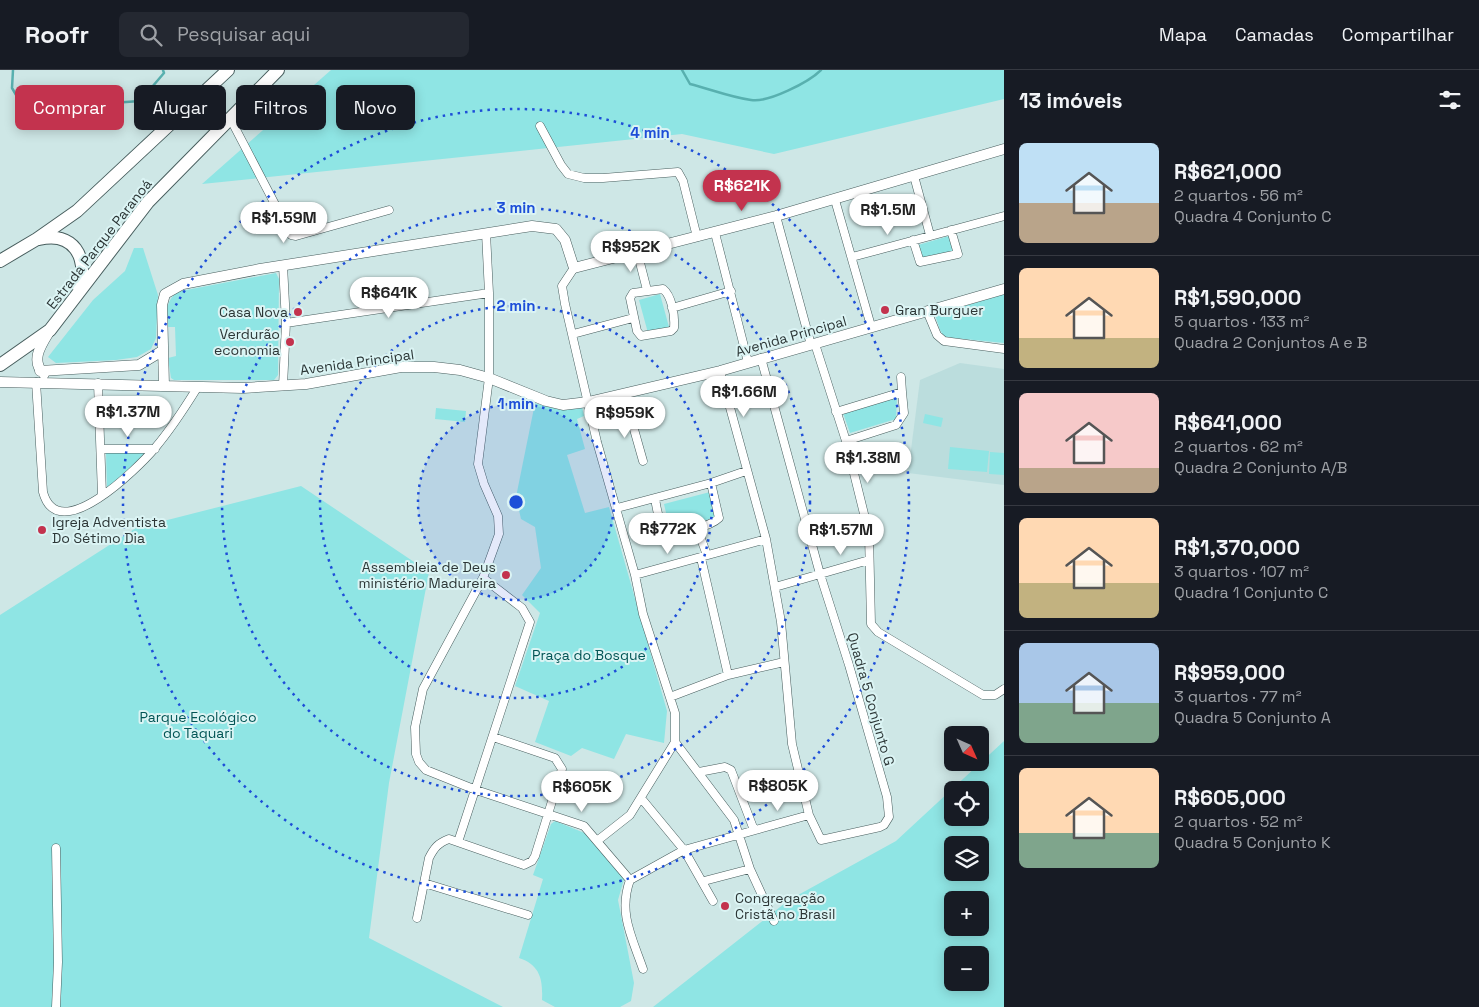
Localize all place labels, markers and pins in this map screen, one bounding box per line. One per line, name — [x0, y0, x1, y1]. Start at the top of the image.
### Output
pin: R$621K — [701, 170, 783, 212]
pin: R$1.5M — [847, 194, 929, 236]
pin: R$1.59M — [238, 202, 330, 244]
pin: R$952K — [590, 230, 672, 273]
pin: R$641K — [348, 276, 430, 319]
place label: Gran Burguer — [895, 301, 983, 319]
place label: Casa Nova — [219, 303, 288, 321]
marker: Gran Burguer — [879, 304, 891, 316]
marker: Casa Nova — [292, 306, 304, 318]
place label: Verdurão economia — [214, 325, 280, 359]
marker: Verdurão economia — [284, 336, 296, 348]
pin: R$1.66M — [698, 376, 790, 418]
pin: R$1.37M — [82, 396, 174, 438]
pin: R$959K — [584, 396, 666, 439]
pin: R$1.38M — [822, 442, 914, 484]
centre of rings — [507, 493, 525, 511]
pin: R$772K — [627, 512, 709, 555]
place label: Igreja Adventista Do Sétimo Dia — [52, 513, 166, 547]
pin: R$1.57M — [795, 514, 887, 556]
marker: Igreja Adventista Do Sétimo Dia — [36, 524, 48, 536]
place label: Assembleia de Deus ministério Madureira — [358, 558, 496, 592]
marker: Assembleia de Deus ministério Madureira — [500, 569, 512, 581]
pin: R$605K — [541, 770, 623, 813]
pin: R$805K — [737, 770, 819, 812]
place label: Congregação Cristã no Brasil — [735, 889, 835, 923]
marker: Congregação Cristã no Brasil — [719, 900, 731, 912]

